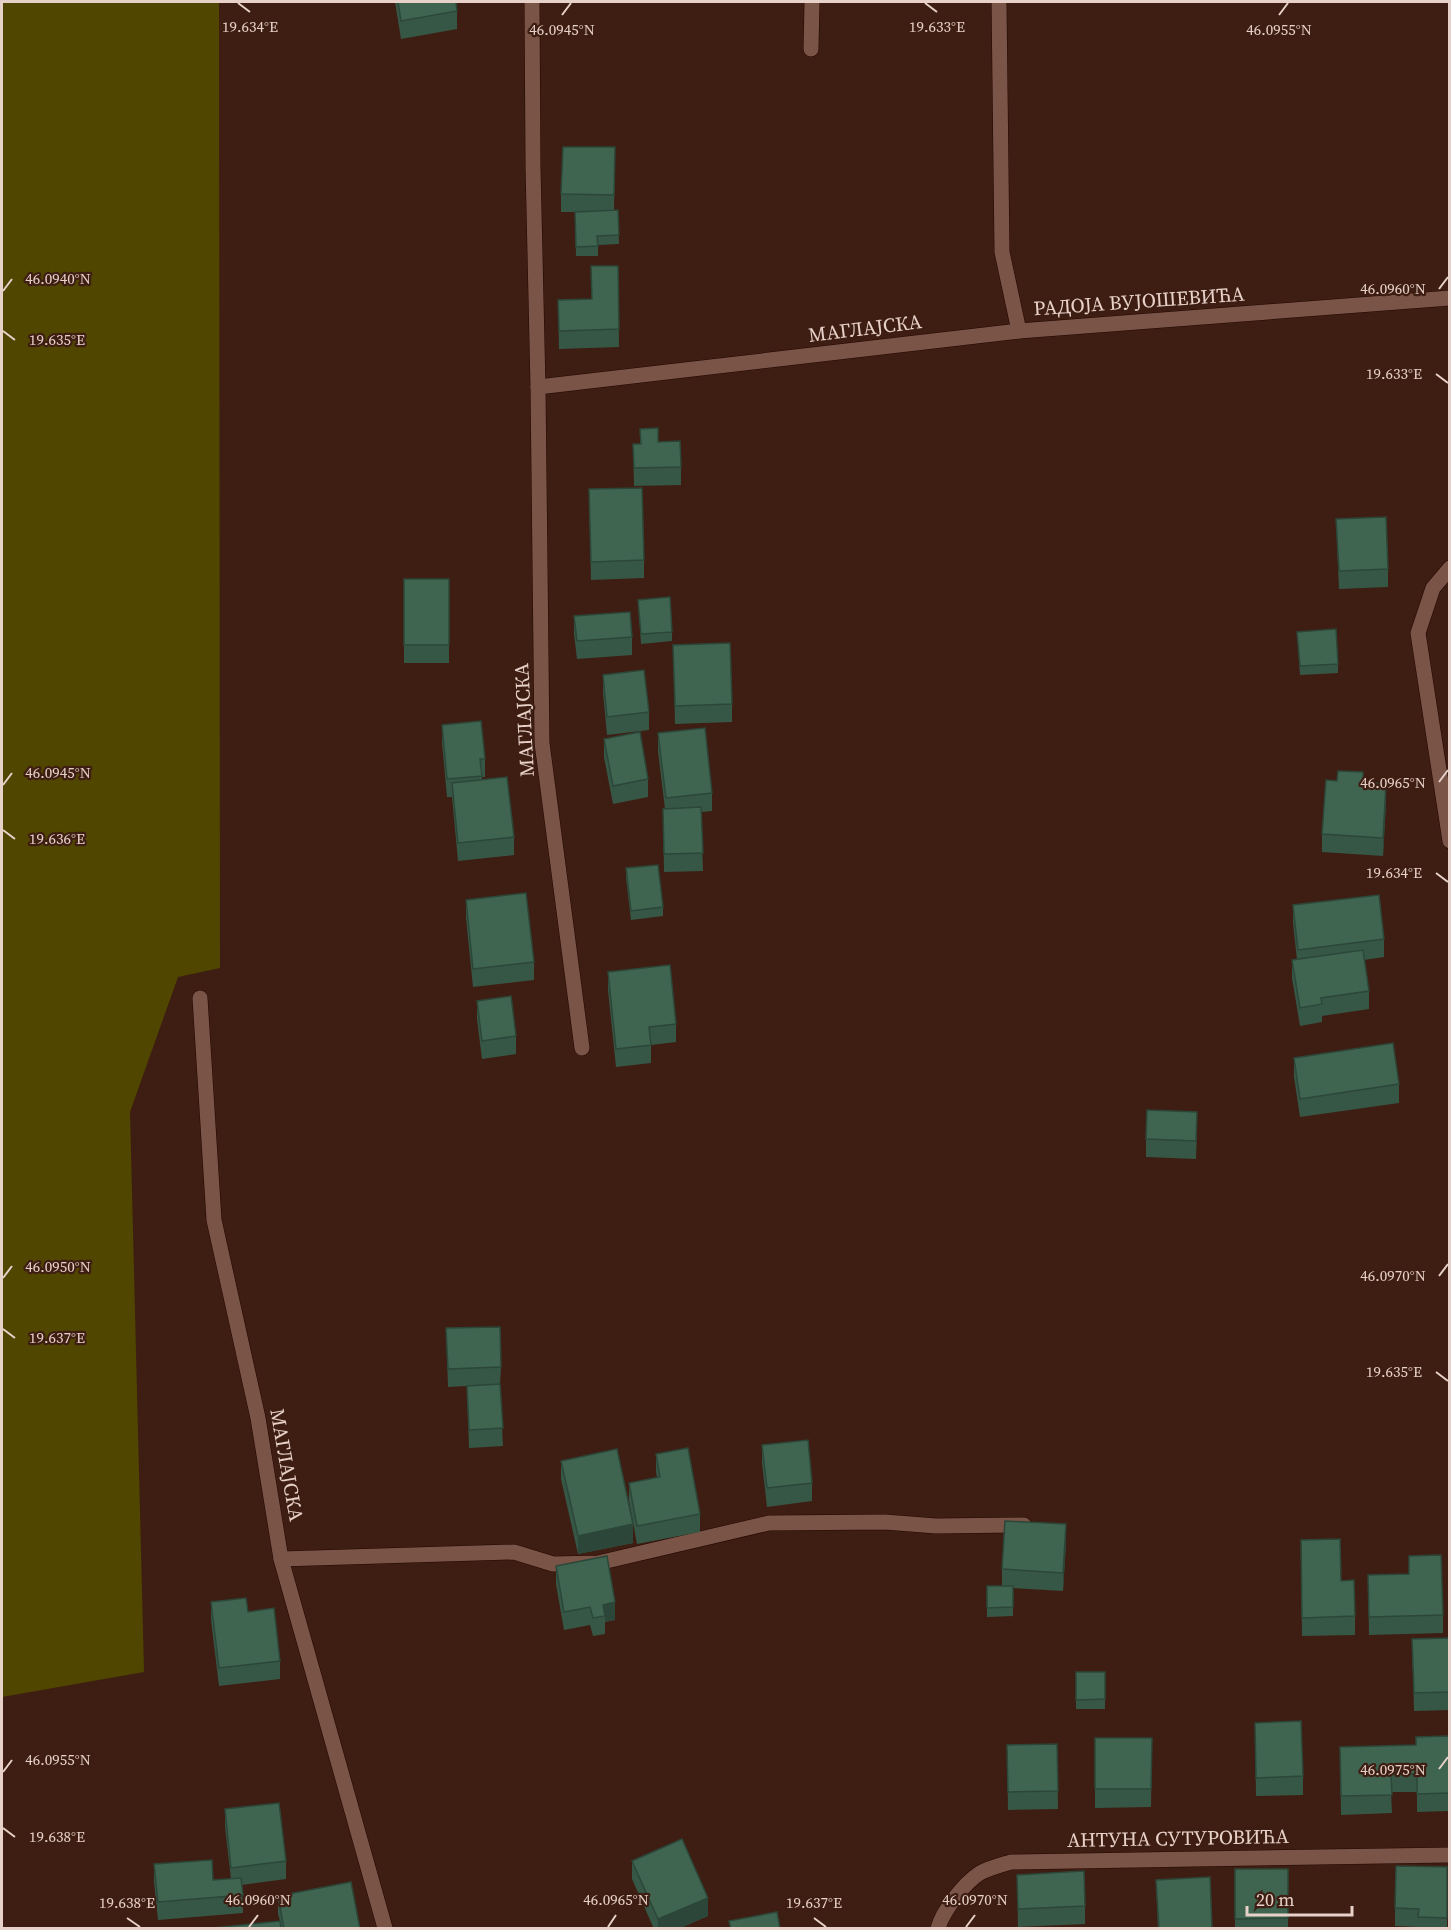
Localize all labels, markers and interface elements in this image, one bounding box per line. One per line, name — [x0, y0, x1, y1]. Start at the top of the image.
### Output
text: 19.634°E — [222, 16, 278, 37]
text: 19.633°E — [909, 16, 965, 37]
text: 46.0945°N — [529, 19, 595, 40]
text: 46.0955°N — [1246, 19, 1312, 40]
text: 46.0940°N — [25, 268, 91, 289]
text: 46.0960°N — [1360, 278, 1426, 299]
street label: РАДОЈА ВУЈОШЕВИЋА — [1032, 280, 1246, 322]
street label: МАГЛАЈСКА — [807, 307, 924, 349]
text: 19.635°E — [29, 329, 85, 350]
text: 19.633°E — [1366, 363, 1422, 384]
street label: МАГЛАЈСКА — [507, 662, 541, 778]
text: 46.0945°N — [25, 762, 91, 783]
text: 46.0965°N — [1360, 772, 1426, 793]
text: 19.636°E — [29, 828, 85, 849]
text: 19.634°E — [1366, 862, 1422, 883]
text: 46.0950°N — [25, 1256, 91, 1277]
text: 46.0970°N — [1360, 1265, 1426, 1286]
text: 19.637°E — [29, 1327, 85, 1348]
text: 19.635°E — [1366, 1361, 1422, 1382]
street label: МАГЛАЈСКА — [263, 1406, 311, 1524]
text: 46.0955°N — [25, 1749, 91, 1770]
text: 46.0975°N — [1360, 1759, 1426, 1780]
street label: АНТУНА СУТУРОВИЋА — [1067, 1822, 1290, 1854]
text: 19.638°E — [29, 1826, 85, 1847]
scale bar — [1247, 1879, 1352, 1917]
text: 20 m — [1256, 1887, 1294, 1912]
text: 46.0960°N — [225, 1889, 291, 1910]
text: 46.0965°N — [583, 1889, 649, 1910]
text: 46.0970°N — [942, 1889, 1008, 1910]
text: 19.638°E — [99, 1892, 155, 1913]
text: 19.637°E — [786, 1892, 842, 1913]

